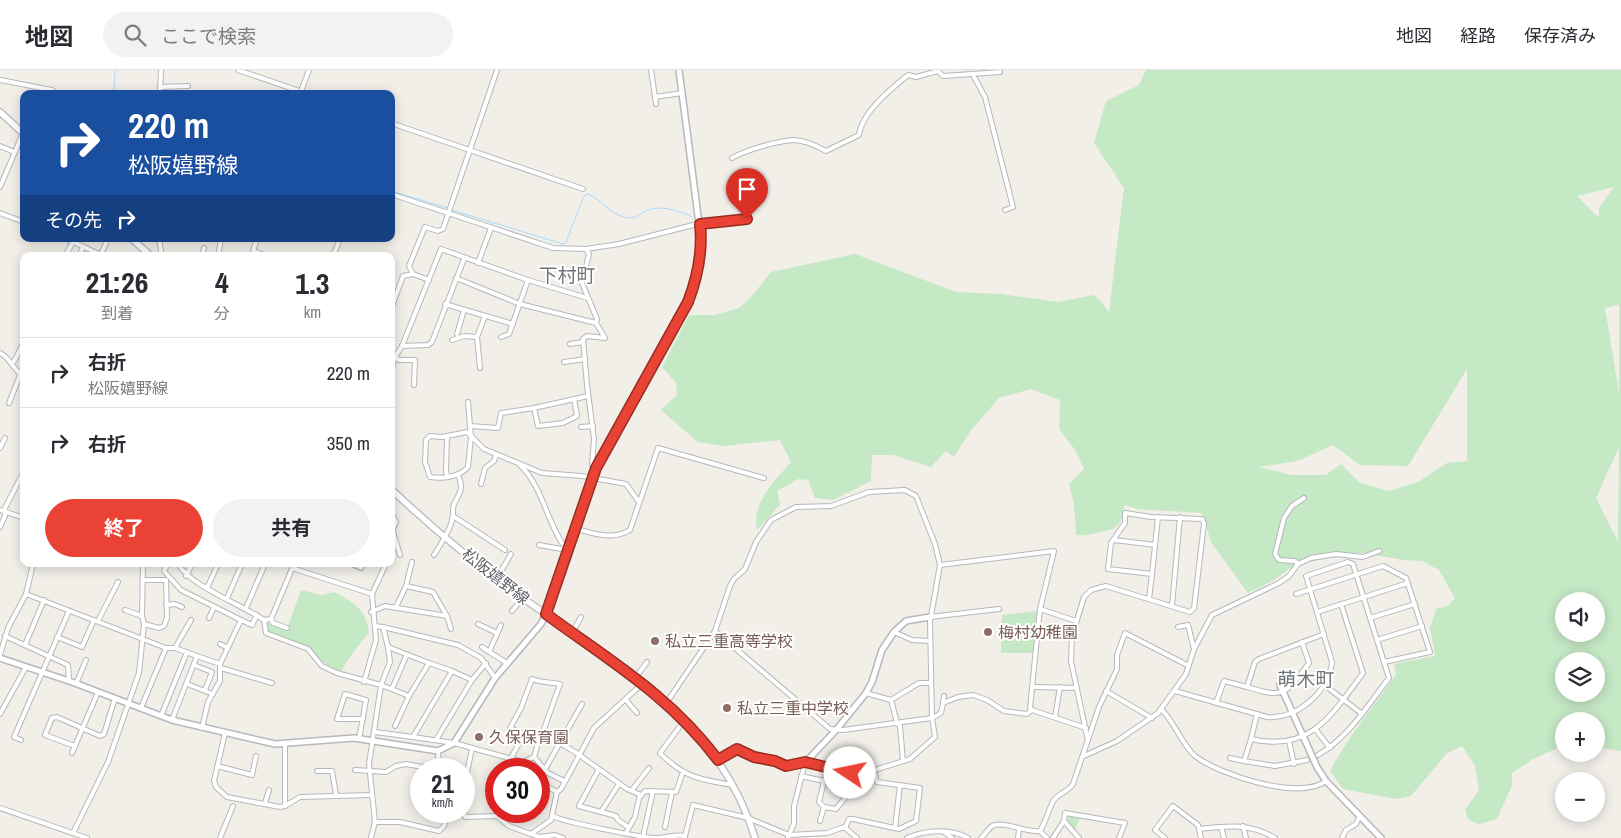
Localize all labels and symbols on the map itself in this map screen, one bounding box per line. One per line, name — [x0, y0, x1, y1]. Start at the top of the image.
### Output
pin — [726, 168, 768, 219]
district label: 下村町 — [538, 262, 596, 288]
street label: 松阪嬉野線 — [458, 543, 534, 609]
place label: 梅村幼稚園 — [998, 621, 1078, 643]
marker: 梅村幼稚園 — [982, 626, 994, 638]
place label: 私立三重高等学校 — [665, 630, 793, 652]
marker: 私立三重高等学校 — [649, 635, 661, 647]
district label: 萌木町 — [1277, 666, 1335, 692]
place label: 私立三重中学校 — [737, 697, 849, 719]
marker: 私立三重中学校 — [721, 702, 733, 714]
place label: 久保保育園 — [489, 726, 569, 748]
marker: 久保保育園 — [473, 731, 485, 743]
position arrow — [823, 746, 875, 798]
speed limit sign: 30 — [485, 758, 550, 823]

